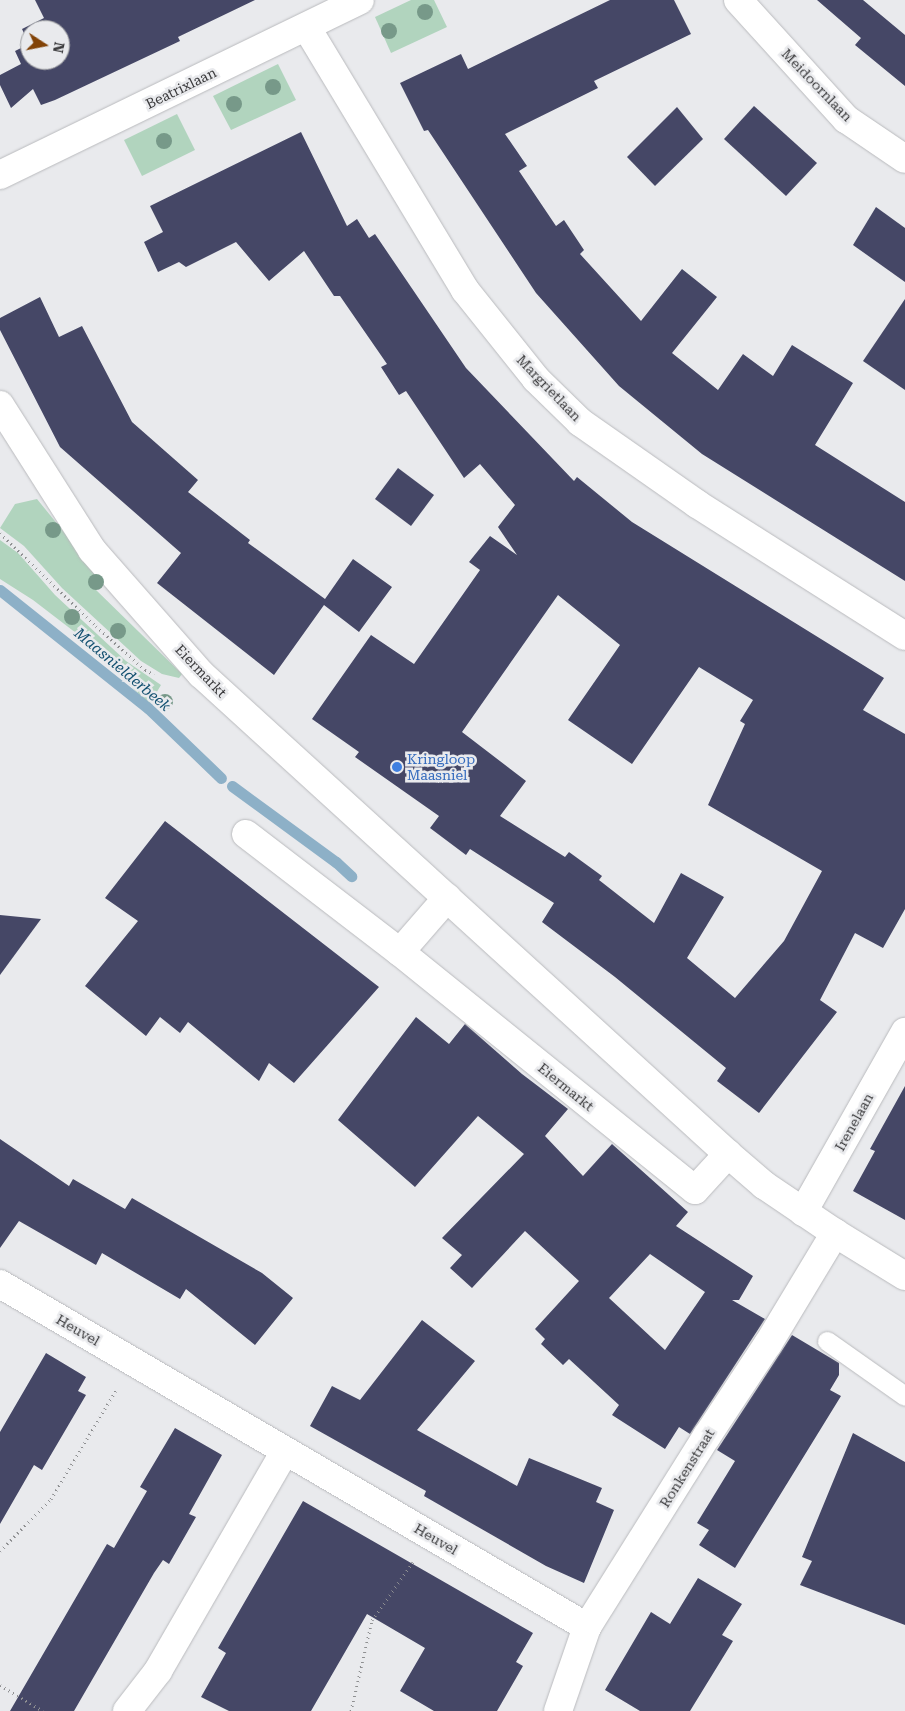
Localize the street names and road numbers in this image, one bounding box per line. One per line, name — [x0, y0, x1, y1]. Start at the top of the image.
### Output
street label: Meidoornlaan — [778, 45, 856, 125]
street label: Beatrixlaan — [143, 64, 219, 112]
street label: Margrietlaan — [513, 351, 585, 425]
street label: Eiermarkt — [172, 641, 230, 701]
street label: Eiermarkt — [535, 1059, 597, 1115]
street label: Irenelaan — [831, 1090, 877, 1154]
street label: Heuvel — [53, 1311, 103, 1349]
street label: Ronkenstraat — [656, 1426, 718, 1510]
street label: Heuvel — [411, 1520, 461, 1558]

